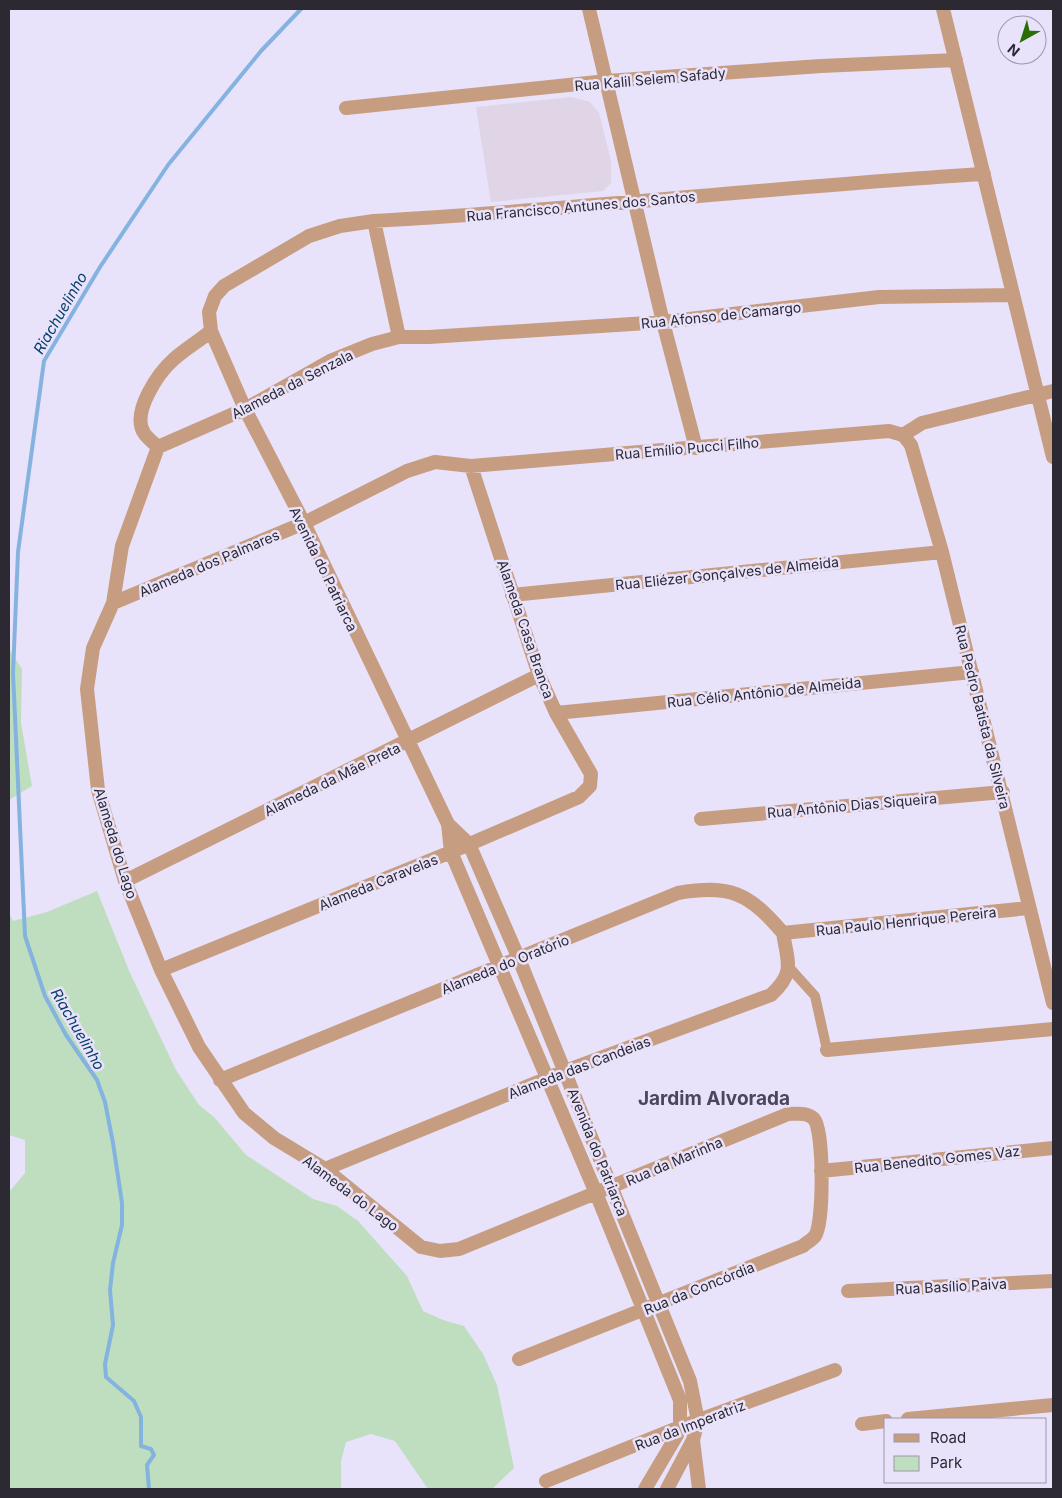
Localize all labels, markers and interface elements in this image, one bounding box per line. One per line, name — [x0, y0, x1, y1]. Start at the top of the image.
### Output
north arrow — [997, 15, 1047, 65]
text: N — [1004, 41, 1023, 60]
street label: Rua Kalil Selem Safady — [574, 64, 726, 94]
street label: Rua Francisco Antunes dos Santos — [466, 188, 696, 224]
water label: Riachuelinho — [29, 269, 91, 357]
street label: Rua Afonso de Camargo — [640, 298, 802, 332]
street label: Alameda da Senzala — [228, 346, 356, 422]
street label: Rua Emílio Pucci Filho — [614, 433, 760, 463]
street label: Avenida do Patriarca — [286, 504, 362, 634]
street label: Alameda dos Palmares — [136, 526, 282, 600]
street label: Rua Eliézer Gonçalves de Almeida — [614, 553, 840, 593]
street label: Alameda Casa Branca — [494, 557, 558, 701]
street label: Rua Pedro Batista da Silveira — [952, 623, 1014, 811]
street label: Rua Célio Antônio de Almeida — [666, 673, 862, 711]
street label: Alameda da Mãe Preta — [261, 739, 403, 819]
street label: Alameda do Lago — [91, 785, 141, 901]
street label: Rua Antônio Dias Siqueira — [766, 789, 938, 821]
street label: Alameda Caravelas — [316, 850, 440, 914]
street label: Rua Paulo Henrique Pereira — [815, 903, 997, 939]
street label: Alameda do Oratório — [439, 931, 571, 997]
water label: Riachuelinho — [47, 985, 109, 1073]
street label: Alameda das Candeias — [505, 1032, 653, 1102]
street label: Avenida do Patriarca — [565, 1086, 631, 1218]
district label: Jardim Alvorada — [638, 1087, 790, 1110]
street label: Rua da Marinha — [623, 1133, 725, 1189]
street label: Rua Benedito Gomes Vaz — [853, 1142, 1021, 1176]
street label: Alameda do Lago — [300, 1151, 402, 1235]
street label: Rua da Concórdia — [641, 1258, 757, 1318]
street label: Rua Basílio Paiva — [895, 1275, 1007, 1297]
street label: Rua da Imperatriz — [633, 1396, 747, 1454]
legend — [884, 1418, 1047, 1483]
text: Road — [930, 1428, 966, 1447]
text: Park — [930, 1453, 963, 1472]

